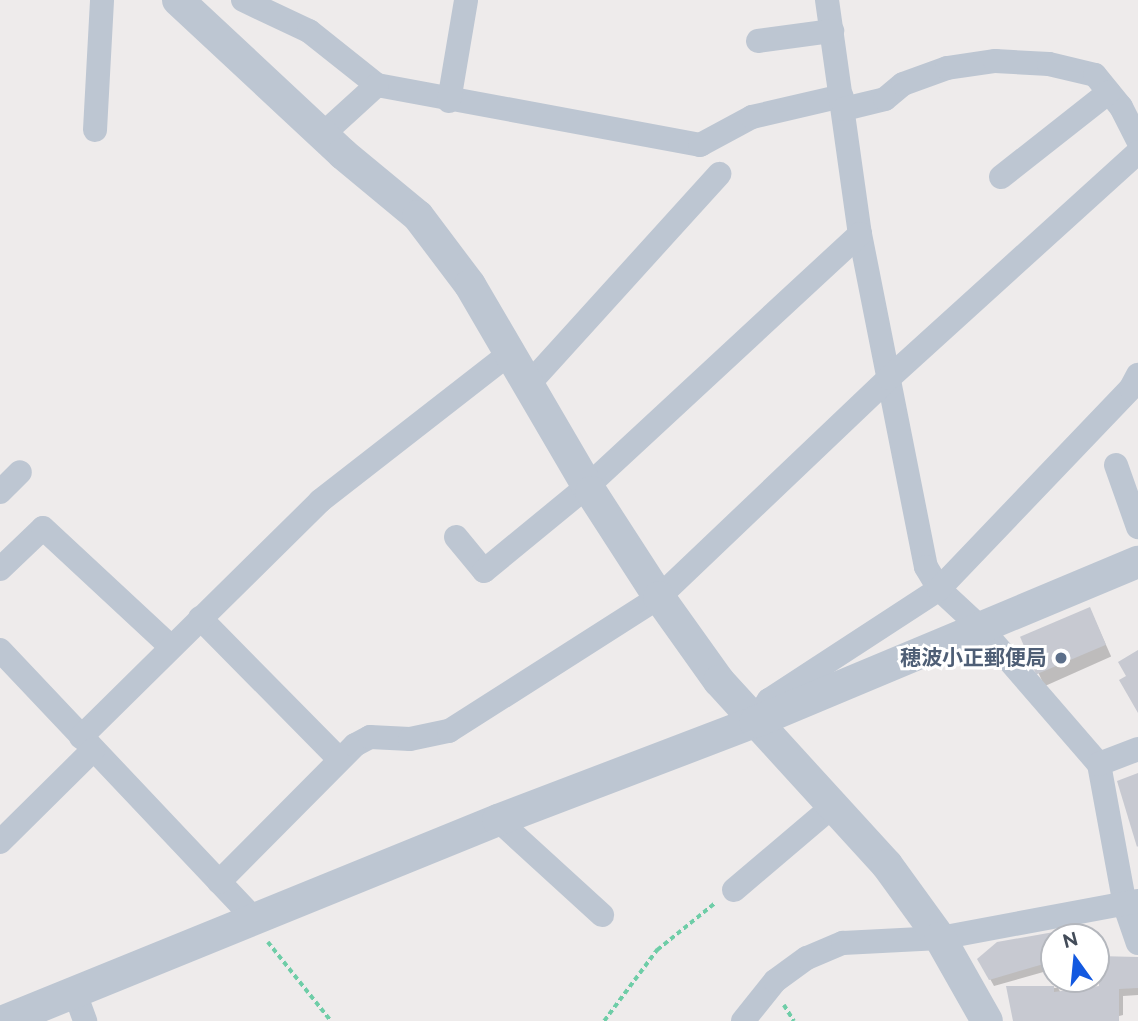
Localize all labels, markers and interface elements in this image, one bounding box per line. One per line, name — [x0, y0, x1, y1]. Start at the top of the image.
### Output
place label: 穂波小正郵便局 — [900, 645, 1047, 671]
marker: 穂波小正郵便局 — [1053, 650, 1069, 666]
north arrow — [1040, 923, 1110, 993]
text: N — [1060, 927, 1080, 952]

